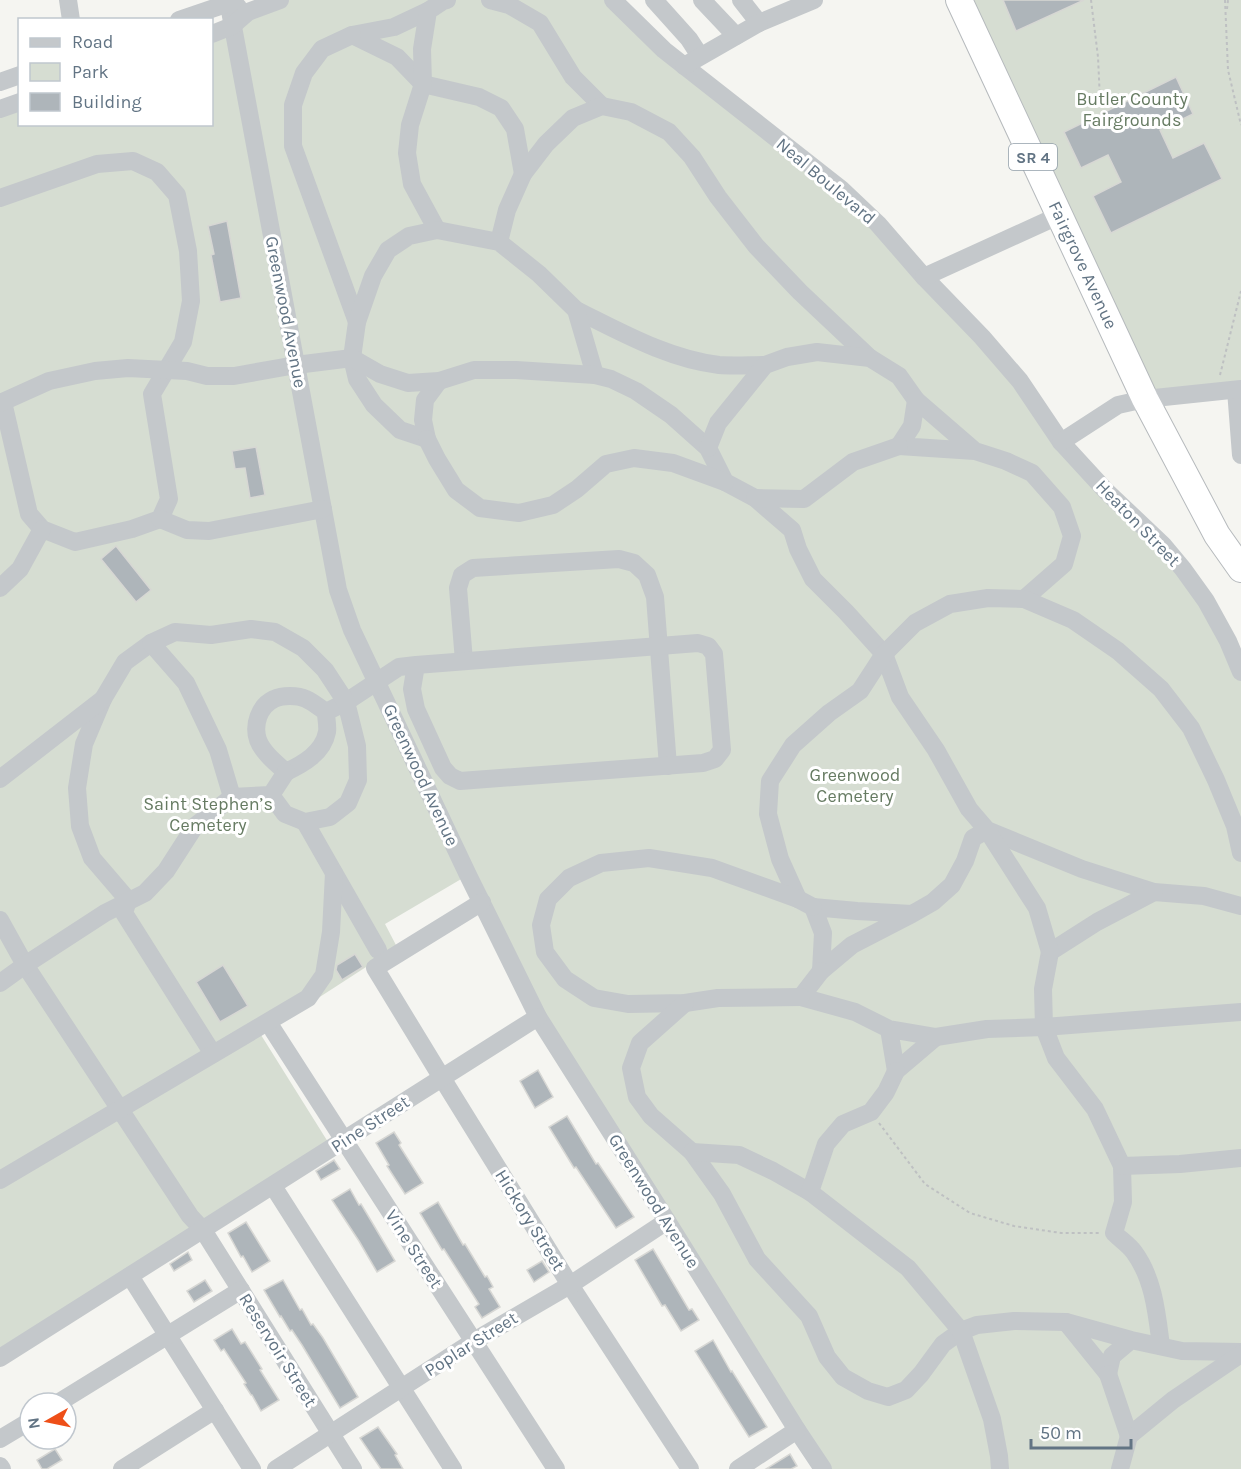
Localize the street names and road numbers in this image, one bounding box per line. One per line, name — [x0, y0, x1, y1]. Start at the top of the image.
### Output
street label: Neal Boulevard — [772, 133, 880, 229]
road number: SR 4 — [1009, 144, 1057, 170]
street label: Fairgrove Avenue — [1044, 197, 1122, 333]
street label: Greenwood Avenue — [260, 234, 312, 390]
street label: Heaton Street — [1091, 475, 1185, 571]
street label: Greenwood Avenue — [378, 700, 464, 850]
street label: Pine Street — [327, 1090, 414, 1157]
street label: Greenwood Avenue — [604, 1130, 704, 1272]
street label: Hickory Street — [490, 1165, 570, 1275]
street label: Vine Street — [380, 1206, 448, 1293]
street label: Reservoir Street — [234, 1289, 322, 1411]
street label: Poplar Street — [420, 1307, 522, 1381]

